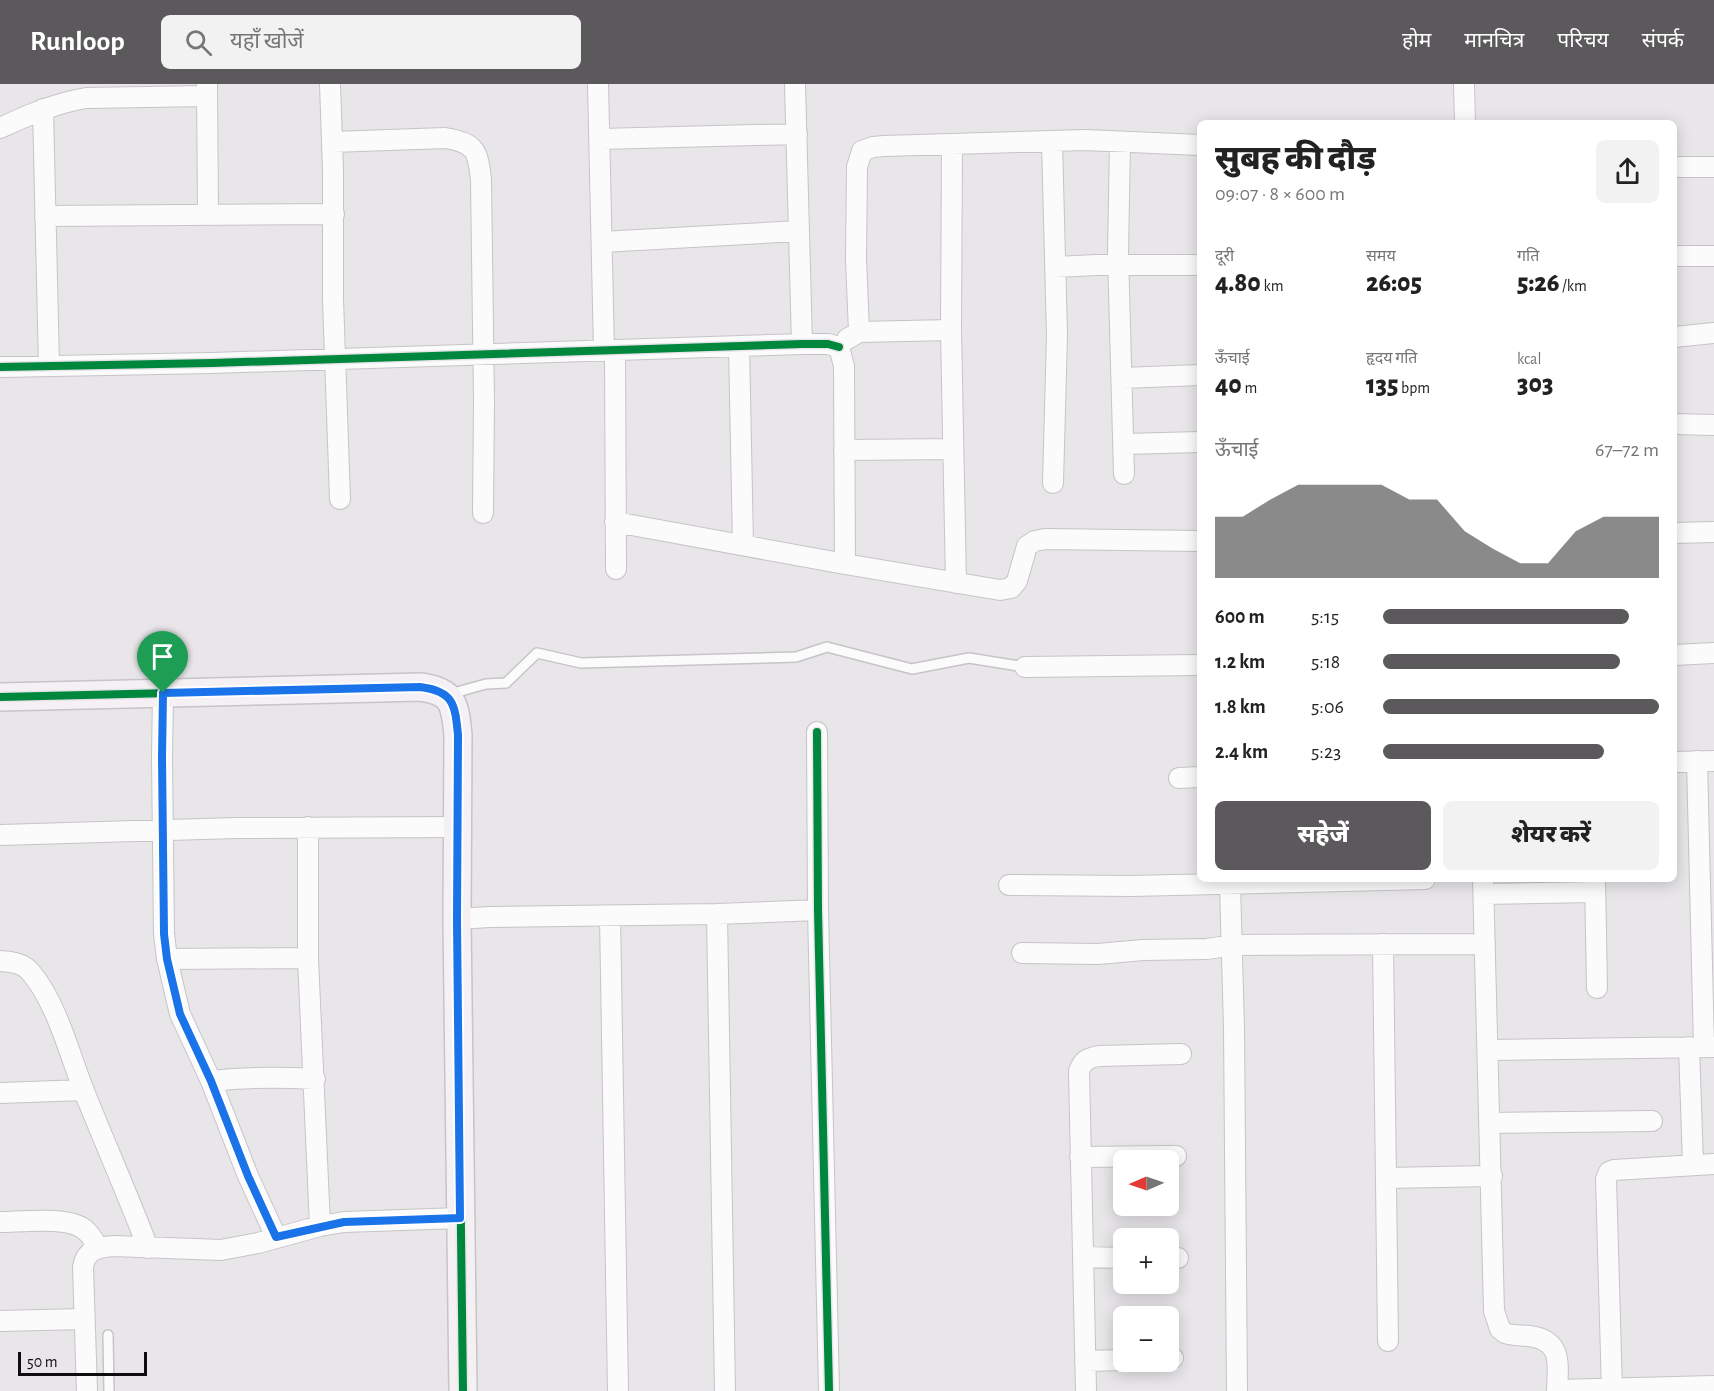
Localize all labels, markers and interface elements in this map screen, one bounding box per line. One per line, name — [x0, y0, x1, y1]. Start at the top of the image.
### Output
search box — [161, 15, 581, 69]
icon: search — [182, 26, 215, 59]
text: Runloop — [30, 28, 125, 56]
text: यहाँ खोजें — [230, 30, 304, 52]
text: होम — [1402, 30, 1431, 51]
text: मानचित्र — [1464, 30, 1524, 51]
text: परिचय — [1557, 30, 1609, 51]
text: संपर्क — [1642, 30, 1684, 51]
button: share — [1596, 140, 1659, 203]
text: सुबह की दौड़ — [1215, 143, 1376, 176]
text: 09:07 · 8 × 600 m — [1215, 184, 1345, 204]
text: दूरी — [1215, 248, 1234, 264]
text: समय — [1366, 248, 1396, 264]
text: गति — [1517, 248, 1539, 264]
text: 4.80 — [1215, 270, 1261, 296]
text: 26:05 — [1366, 270, 1422, 296]
text: 5:26 — [1517, 270, 1559, 296]
text: km — [1261, 278, 1284, 294]
text: /km — [1559, 278, 1587, 294]
text: ऊँचाई — [1215, 350, 1250, 366]
text: हृदय गति — [1366, 350, 1418, 366]
text: kcal — [1517, 351, 1541, 367]
text: 303 — [1517, 371, 1553, 397]
text: 40 — [1215, 372, 1242, 398]
text: 135 — [1366, 372, 1398, 398]
text: m — [1242, 380, 1257, 396]
text: bpm — [1398, 380, 1430, 396]
text: ऊँचाई — [1215, 440, 1258, 460]
text: 67–72 m — [1595, 440, 1659, 460]
text: 600 m — [1215, 607, 1265, 627]
text: 5:15 — [1311, 607, 1339, 627]
pin — [137, 631, 188, 693]
icon: arrive — [146, 640, 179, 673]
text: 1.2 km — [1215, 652, 1265, 672]
text: 5:18 — [1311, 652, 1340, 672]
text: 1.8 km — [1215, 697, 1266, 717]
text: 5:06 — [1311, 697, 1344, 717]
text: 2.4 km — [1215, 742, 1268, 762]
text: 5:23 — [1311, 742, 1341, 762]
button: सहेजें — [1215, 801, 1431, 870]
button: शेयर करें — [1443, 801, 1659, 870]
north arrow — [1113, 1150, 1179, 1216]
map controls — [1113, 1150, 1179, 1372]
button: + — [1113, 1228, 1179, 1294]
button: − — [1113, 1306, 1179, 1372]
scale bar — [18, 1349, 147, 1376]
text: 50 m — [27, 1354, 58, 1370]

